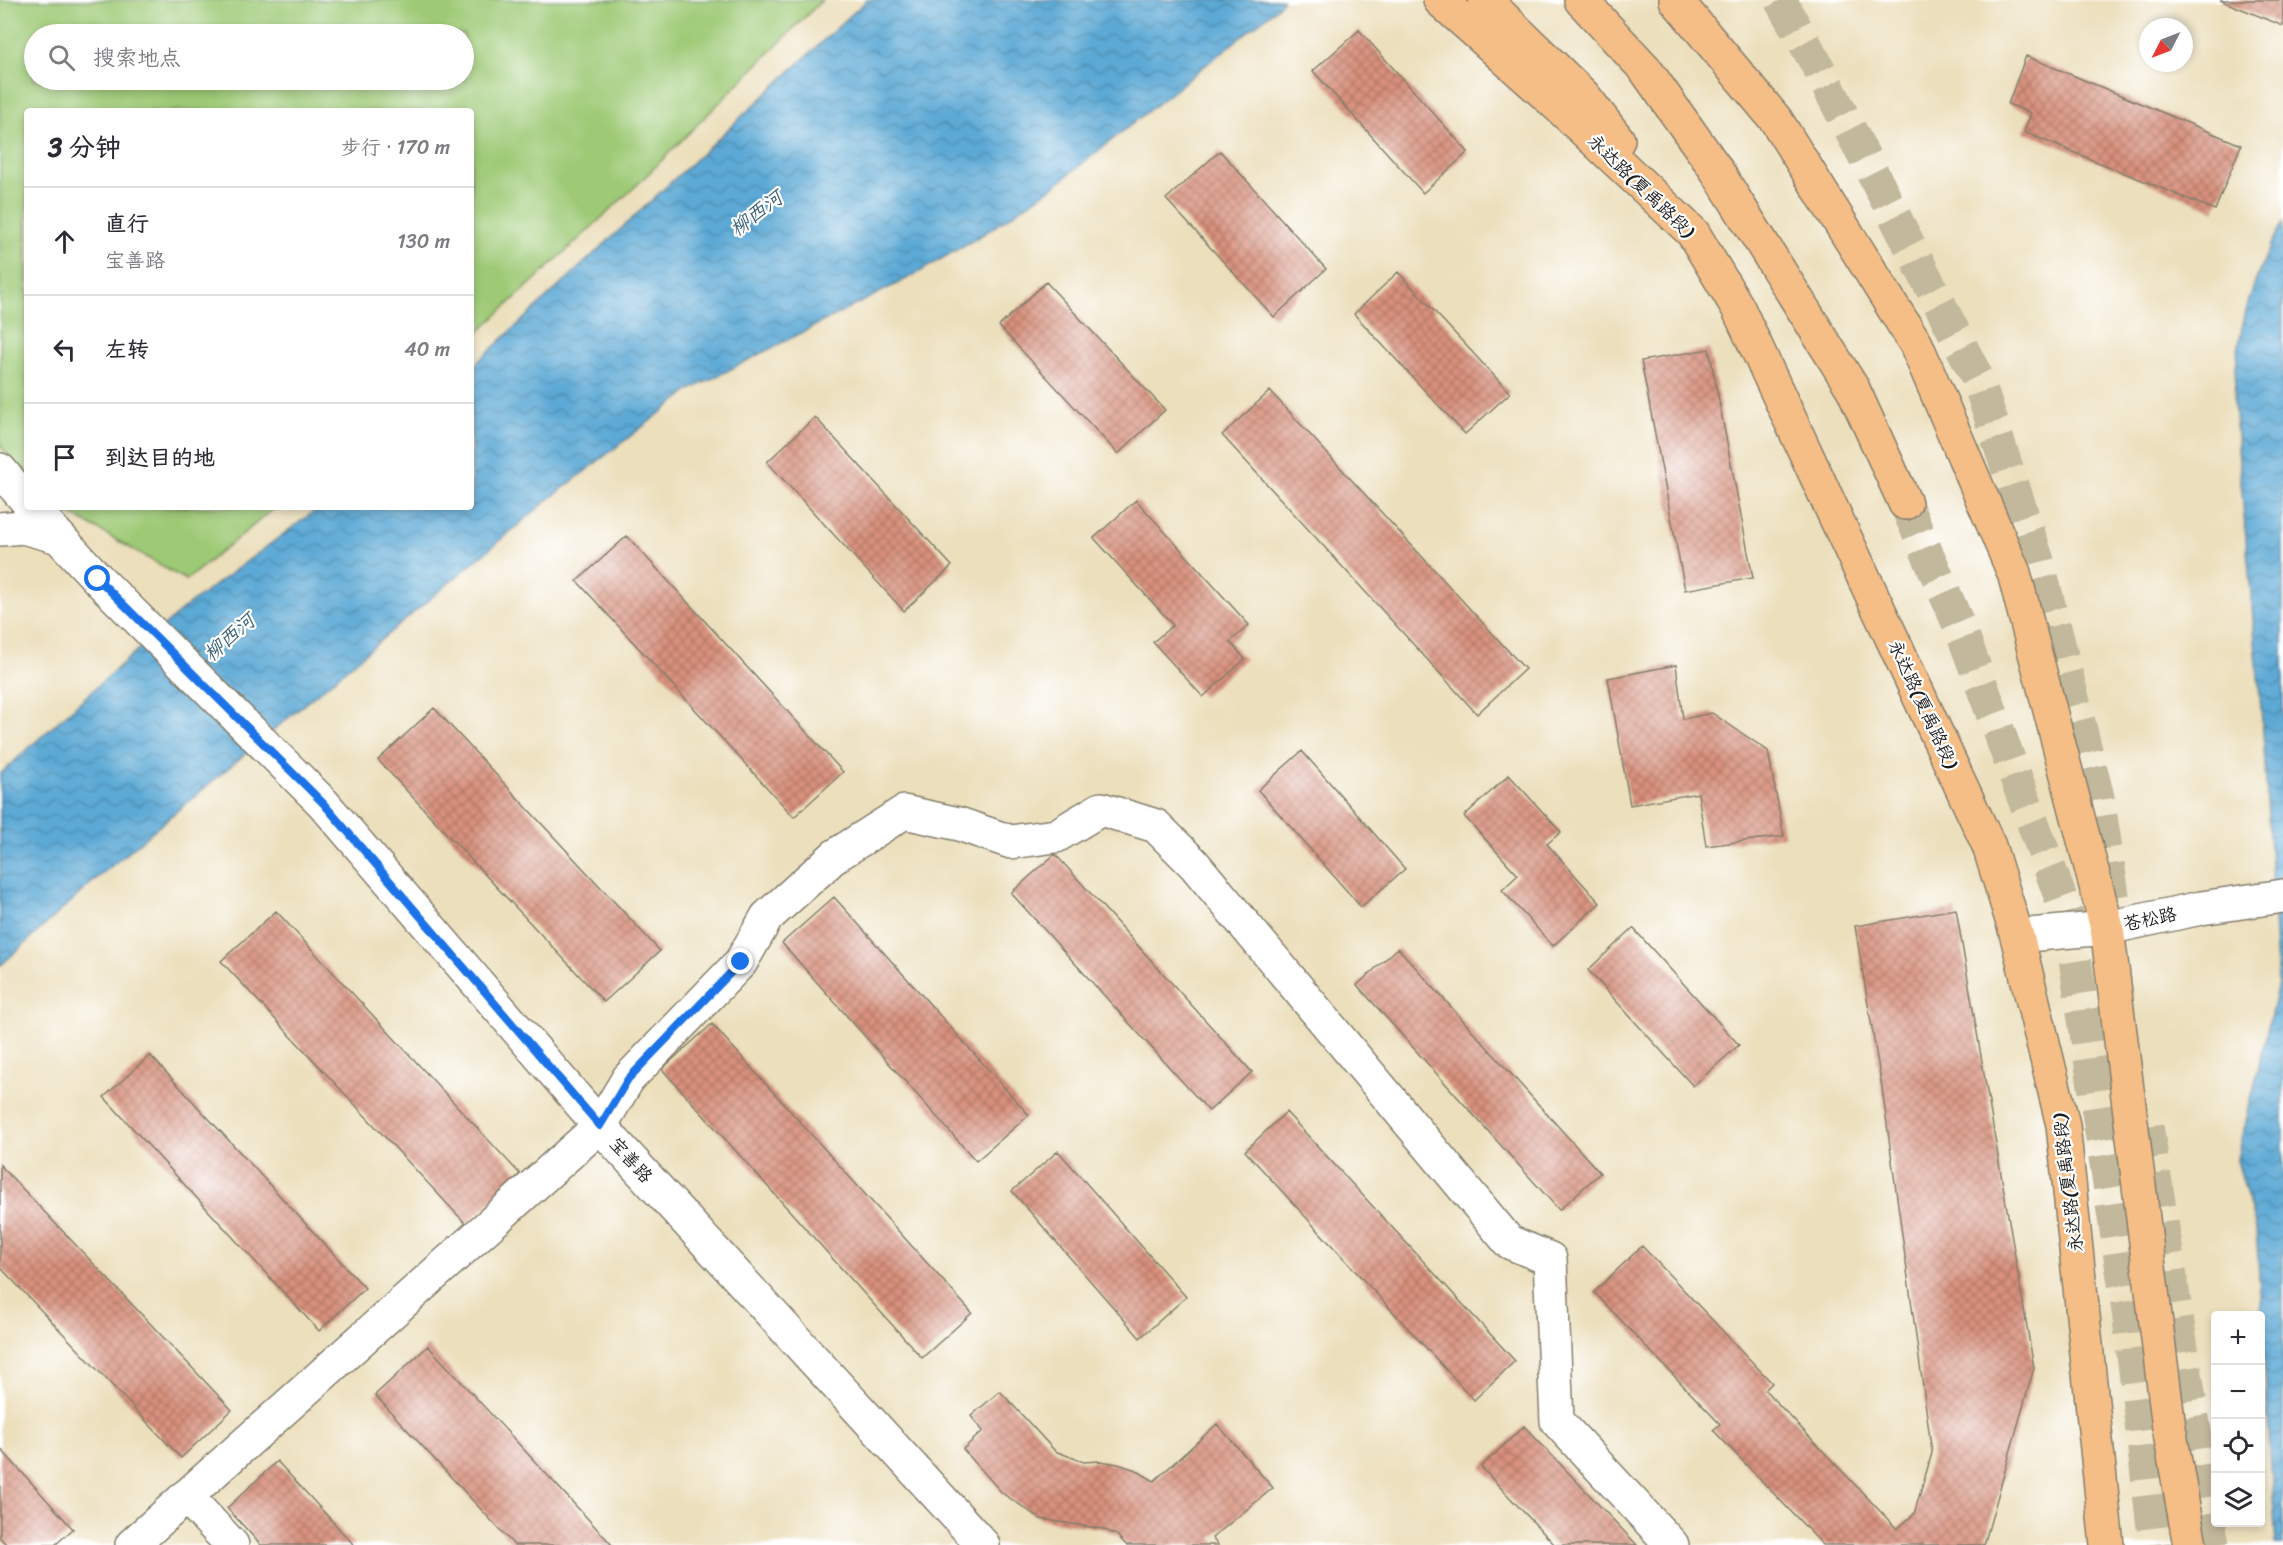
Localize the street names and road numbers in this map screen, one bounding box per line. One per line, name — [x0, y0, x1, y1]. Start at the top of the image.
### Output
street label: 永达路(夏禹路段) — [1580, 126, 1703, 247]
street label: 永达路(夏禹路段) — [1879, 634, 1968, 775]
street label: 苍松路 — [2120, 898, 2180, 940]
street label: 永达路(夏禹路段) — [2043, 1111, 2092, 1254]
street label: 宝善路 — [601, 1129, 661, 1191]

